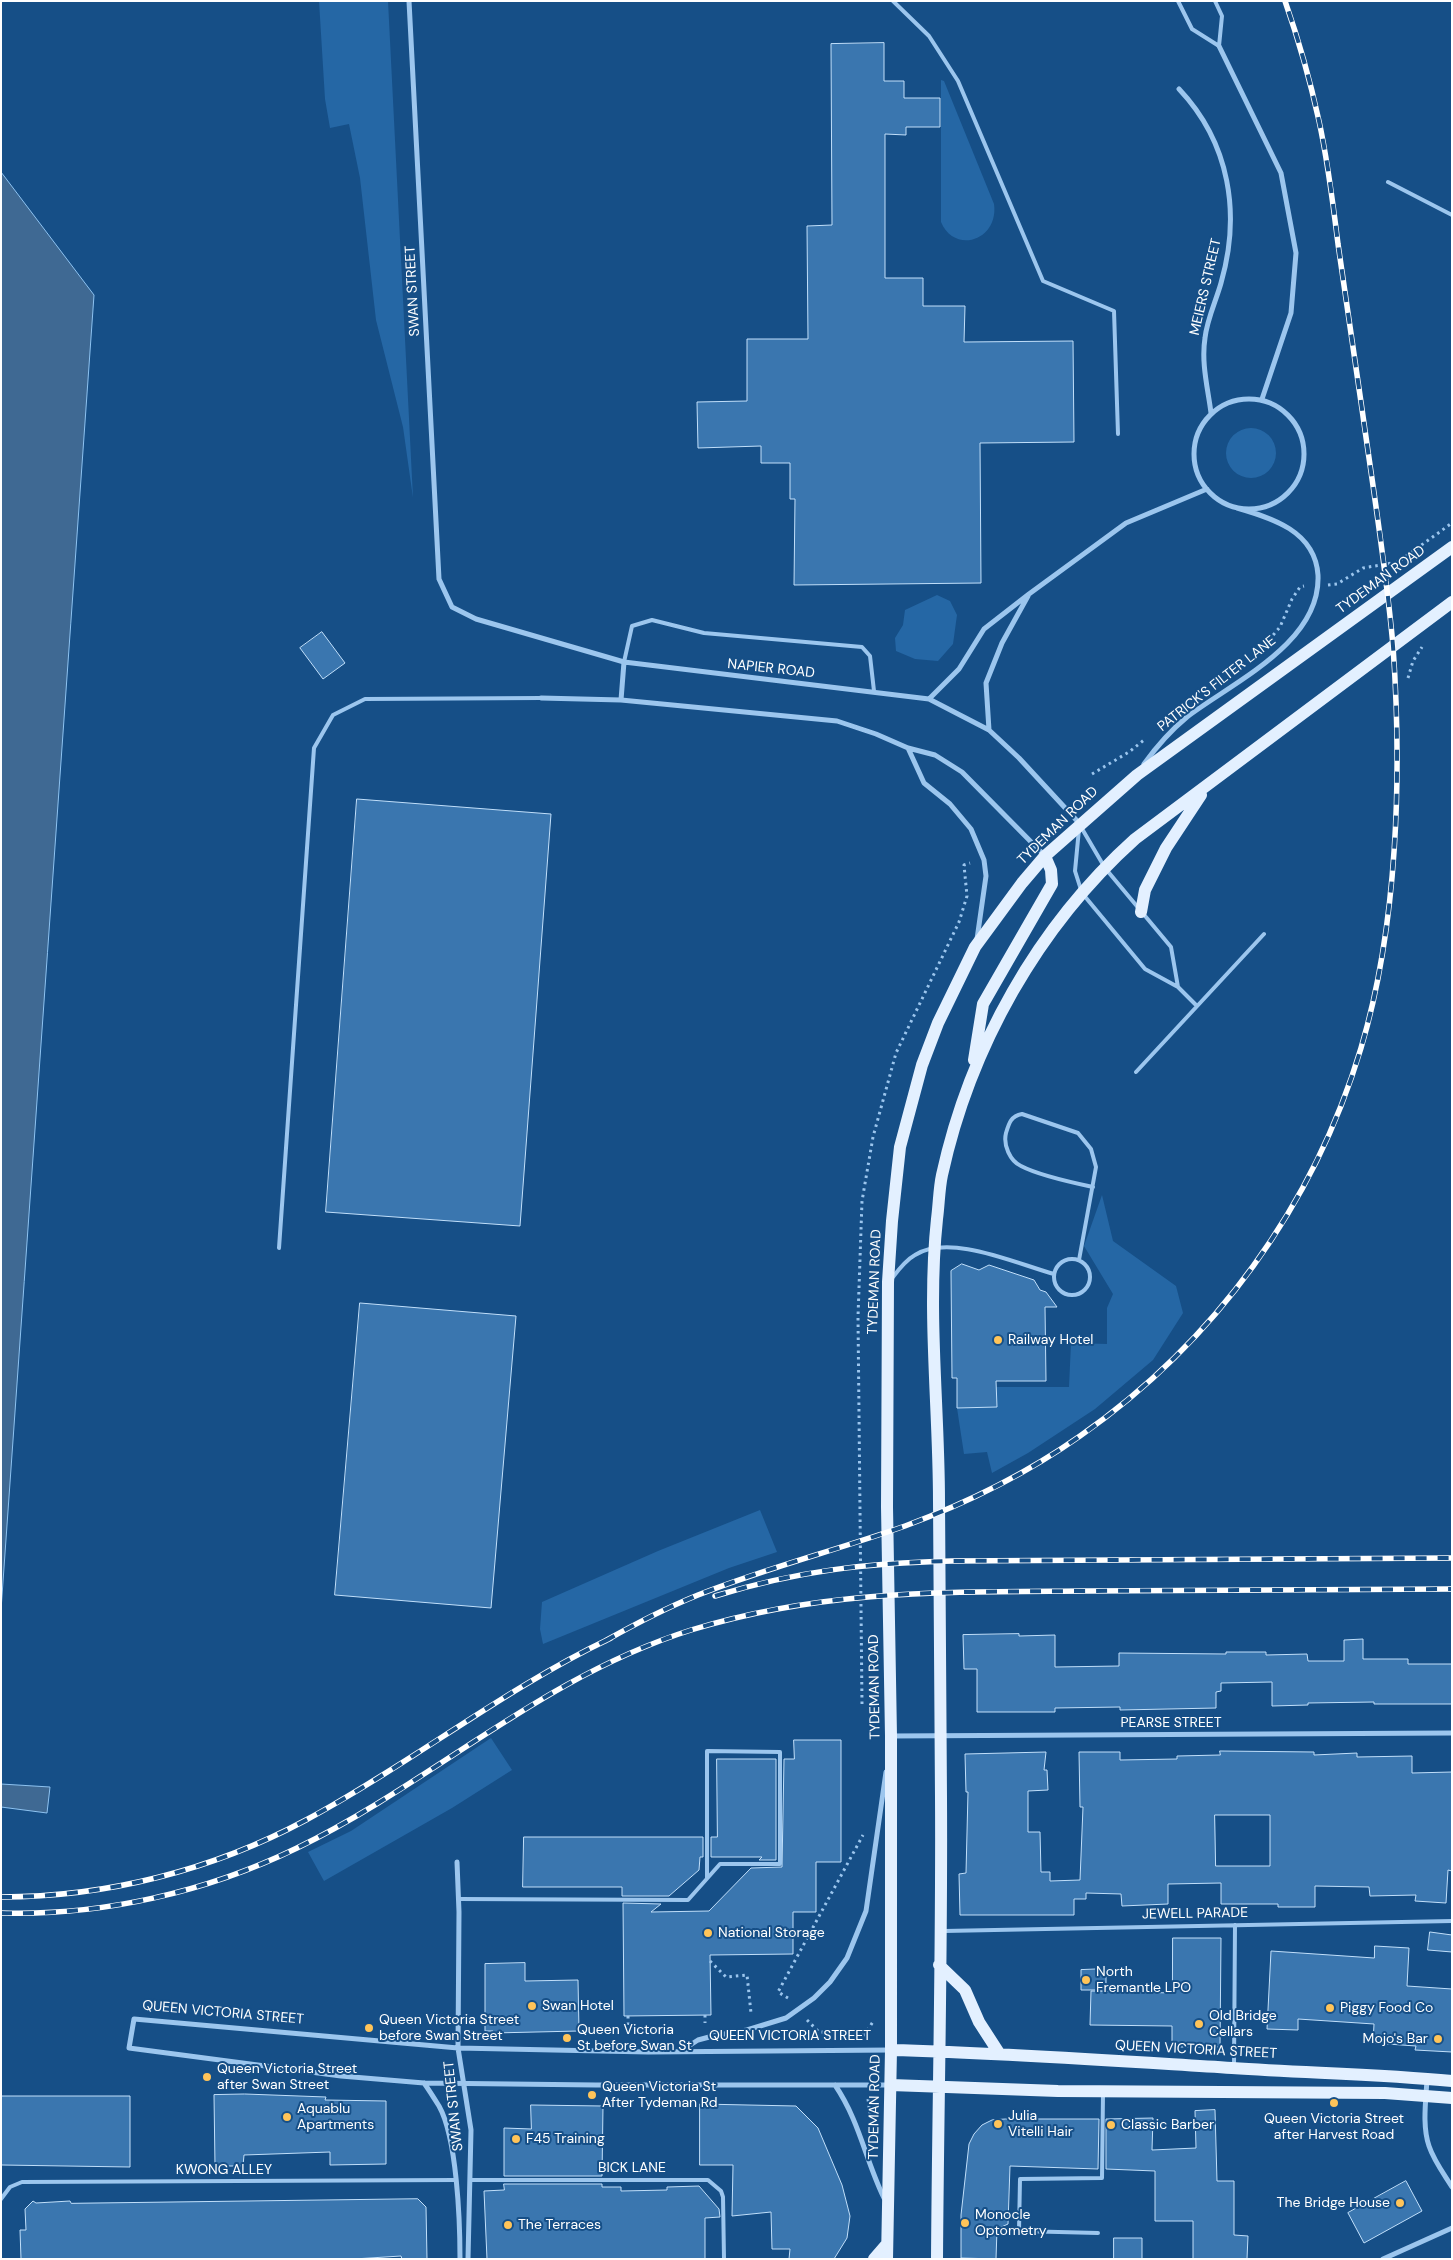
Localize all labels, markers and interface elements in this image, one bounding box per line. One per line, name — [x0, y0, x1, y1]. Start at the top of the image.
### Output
street label: MEIERS STREET — [1187, 237, 1225, 337]
street label: SWAN STREET — [402, 245, 424, 337]
street label: TYDEMAN ROAD — [1333, 542, 1429, 618]
street label: PATRICK'S FILTER LANE — [1155, 633, 1279, 735]
street label: NAPIER ROAD — [727, 656, 815, 682]
street label: TYDEMAN ROAD — [1014, 783, 1102, 869]
street label: TYDEMAN ROAD — [865, 1229, 885, 1335]
place label: Railway Hotel — [1008, 1332, 1093, 1348]
marker: Railway Hotel — [992, 1334, 1004, 1346]
street label: TYDEMAN ROAD — [866, 1634, 884, 1740]
street label: PEARSE STREET — [1120, 1715, 1222, 1731]
street label: JEWELL PARADE — [1142, 1905, 1248, 1923]
place label: National Storage — [718, 1925, 825, 1941]
marker: National Storage — [702, 1927, 714, 1939]
place label: North Fremantle LPO — [1096, 1964, 1191, 1996]
marker: North Fremantle LPO — [1080, 1974, 1092, 1986]
street label: QUEEN VICTORIA STREET — [141, 1998, 305, 2028]
place label: Swan Hotel — [542, 1998, 614, 2014]
marker: Swan Hotel — [526, 2000, 538, 2012]
place label: Piggy Food Co — [1340, 2000, 1433, 2016]
marker: Piggy Food Co — [1324, 2002, 1336, 2014]
place label: Old Bridge Cellars — [1209, 2008, 1277, 2040]
place label: Queen Victoria Street before Swan Street — [379, 2012, 519, 2044]
marker: Old Bridge Cellars — [1193, 2018, 1205, 2030]
marker: Queen Victoria Street before Swan Street — [363, 2022, 375, 2034]
place label: Queen Victoria St before Swan St — [577, 2022, 692, 2054]
street label: QUEEN VICTORIA STREET — [709, 2028, 871, 2044]
place label: Mojo's Bar — [1363, 2031, 1428, 2047]
marker: Queen Victoria St before Swan St — [561, 2032, 573, 2044]
marker: Mojo's Bar — [1432, 2033, 1444, 2045]
street label: QUEEN VICTORIA STREET — [1115, 2037, 1277, 2063]
street label: TYDEMAN ROAD — [866, 2054, 884, 2160]
street label: SWAN STREET — [441, 2060, 467, 2152]
place label: Queen Victoria Street after Swan Street — [217, 2061, 357, 2094]
marker: Queen Victoria Street after Swan Street — [201, 2071, 213, 2083]
place label: Queen Victoria St After Tydeman Rd — [602, 2079, 717, 2112]
marker: Queen Victoria St After Tydeman Rd — [586, 2089, 598, 2101]
marker: Queen Victoria Street after Harvest Road — [1328, 2097, 1340, 2109]
place label: Aquablu Apartments — [297, 2101, 374, 2134]
place label: Julia Vitelli Hair — [1008, 2108, 1073, 2140]
marker: Aquablu Apartments — [281, 2111, 293, 2123]
place label: Queen Victoria Street after Harvest Road — [1264, 2111, 1404, 2144]
place label: Classic Barber — [1121, 2117, 1214, 2133]
marker: Julia Vitelli Hair — [992, 2118, 1004, 2130]
marker: Classic Barber — [1105, 2119, 1117, 2131]
place label: F45 Training — [526, 2131, 605, 2147]
marker: F45 Training — [510, 2133, 522, 2145]
street label: BICK LANE — [598, 2160, 666, 2176]
street label: KWONG ALLEY — [176, 2162, 272, 2178]
place label: The Bridge House — [1277, 2195, 1390, 2211]
marker: The Bridge House — [1394, 2197, 1406, 2209]
place label: Monocle Optometry — [975, 2207, 1047, 2240]
place label: The Terraces — [518, 2217, 601, 2233]
marker: Monocle Optometry — [959, 2217, 971, 2229]
marker: The Terraces — [502, 2219, 514, 2231]

